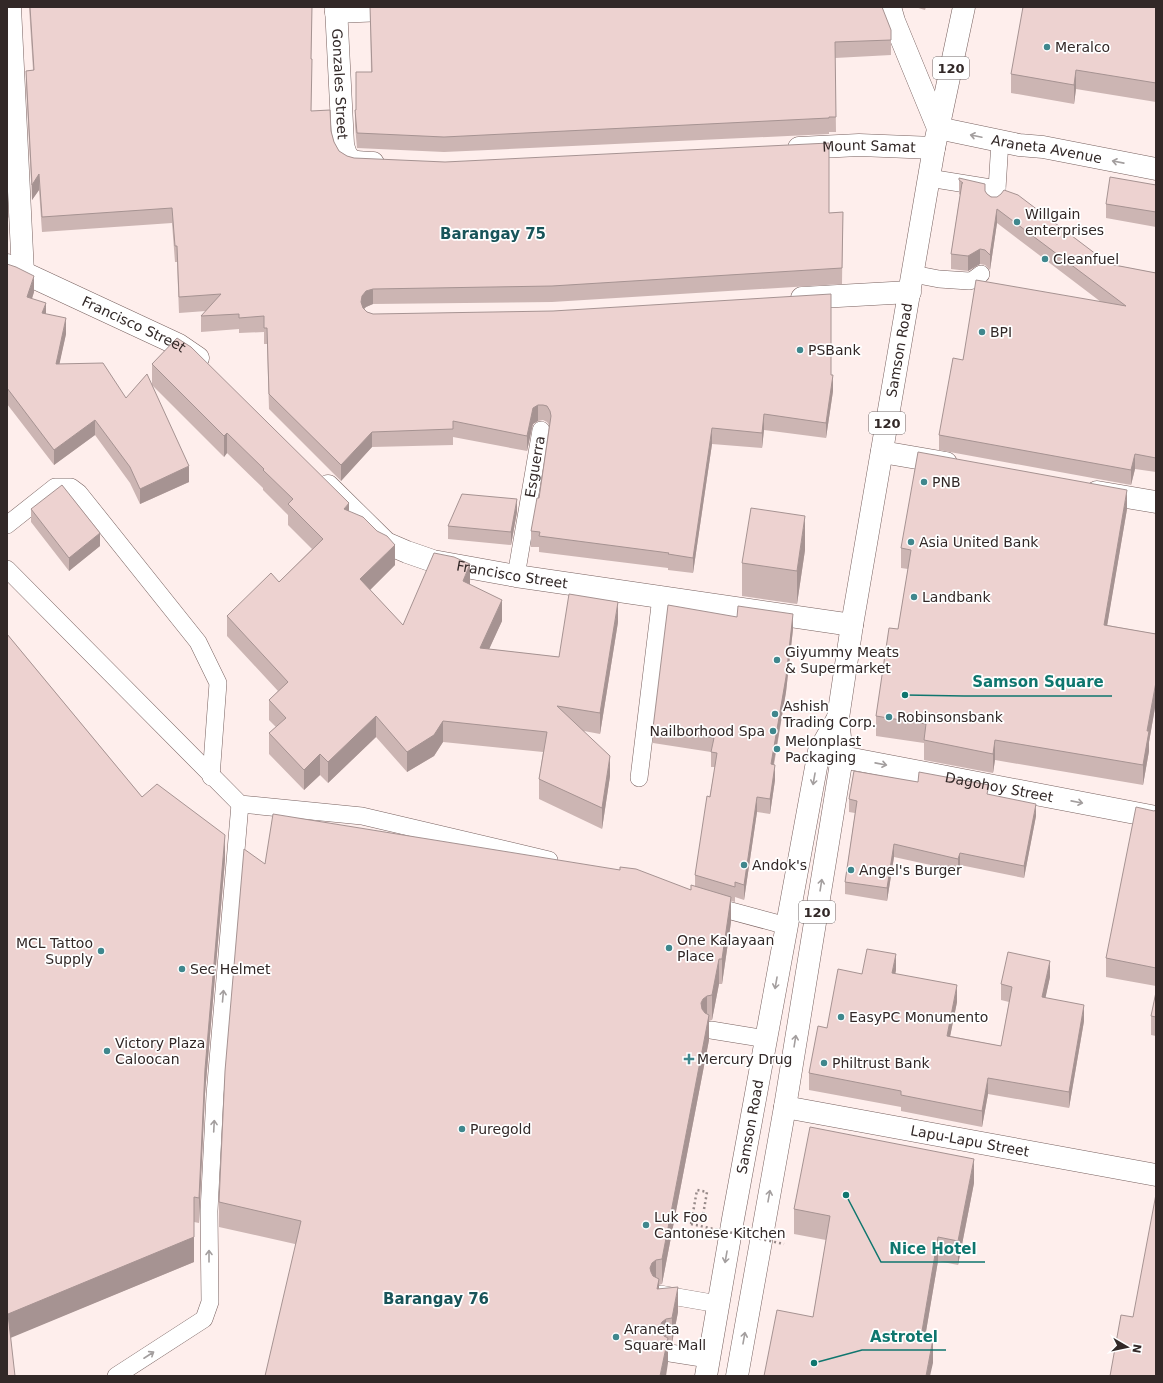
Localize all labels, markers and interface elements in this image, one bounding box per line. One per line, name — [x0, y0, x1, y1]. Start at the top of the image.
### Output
street label: Gonzales Street — [329, 28, 351, 140]
place label: Meralco — [1055, 39, 1110, 55]
marker: Meralco — [1042, 42, 1052, 52]
road number: 120 — [933, 57, 969, 79]
street label: Araneta Avenue — [990, 131, 1103, 166]
one-way arrow — [970, 132, 983, 140]
street label: Mount Samat — [822, 137, 916, 155]
one-way arrow — [1112, 157, 1125, 165]
place label: Willgain enterprises — [1025, 206, 1104, 238]
marker: Willgain enterprises — [1012, 217, 1022, 227]
district label: Barangay 75 — [440, 225, 546, 243]
place label: Cleanfuel — [1053, 251, 1119, 267]
marker: Cleanfuel — [1040, 254, 1050, 264]
street label: Francisco Street — [80, 293, 189, 356]
street label: Samson Road — [883, 302, 915, 399]
place label: BPI — [990, 324, 1012, 340]
marker: BPI — [977, 327, 987, 337]
place label: PSBank — [808, 342, 861, 358]
marker: PSBank — [795, 345, 805, 355]
road number: 120 — [869, 412, 905, 434]
street label: Esguerra — [522, 434, 548, 499]
place label: PNB — [932, 474, 961, 490]
marker: PNB — [919, 477, 929, 487]
place label: Asia United Bank — [919, 534, 1039, 550]
marker: Asia United Bank — [906, 537, 916, 547]
street label: Francisco Street — [455, 557, 569, 592]
place label: Landbank — [922, 589, 991, 605]
marker: Landbank — [909, 592, 919, 602]
place label: Giyummy Meats & Supermarket — [785, 644, 899, 676]
marker: Giyummy Meats & Supermarket — [772, 655, 782, 665]
callout: Samson Square — [964, 669, 1112, 696]
text: Samson Square — [972, 673, 1104, 691]
place label: Ashish Trading Corp. — [782, 698, 876, 730]
marker: Ashish Trading Corp. — [770, 709, 780, 719]
place label: Robinsonsbank — [897, 709, 1004, 725]
marker: Robinsonsbank — [884, 712, 894, 722]
place label: Nailborhood Spa — [650, 723, 765, 739]
marker: Nailborhood Spa — [768, 726, 778, 736]
place label: Melonplast Packaging — [785, 733, 862, 765]
marker: Melonplast Packaging — [772, 744, 782, 754]
one-way arrow — [874, 761, 887, 769]
street label: Dagohoy Street — [944, 769, 1055, 805]
one-way arrow — [810, 773, 818, 786]
one-way arrow — [1070, 798, 1083, 806]
place label: Andok's — [752, 857, 807, 873]
marker: Andok's — [739, 860, 749, 870]
place label: Angel's Burger — [859, 862, 962, 878]
marker: Angel's Burger — [846, 865, 856, 875]
one-way arrow — [817, 879, 825, 892]
road number: 120 — [799, 901, 835, 923]
place label: One Kalayaan Place — [677, 932, 774, 964]
place label: MCL Tattoo Supply — [16, 935, 93, 967]
marker: One Kalayaan Place — [664, 943, 674, 953]
marker: MCL Tattoo Supply — [96, 946, 106, 956]
place label: Sec Helmet — [190, 961, 271, 977]
marker: Sec Helmet — [177, 964, 187, 974]
one-way arrow — [772, 976, 780, 989]
one-way arrow — [220, 990, 227, 1003]
place label: EasyPC Monumento — [849, 1009, 988, 1025]
marker: EasyPC Monumento — [836, 1012, 846, 1022]
place label: Victory Plaza Caloocan — [115, 1035, 205, 1067]
one-way arrow — [792, 1035, 800, 1048]
marker: Victory Plaza Caloocan — [102, 1046, 112, 1056]
place label: Mercury Drug — [697, 1051, 793, 1067]
marker: Mercury Drug — [684, 1054, 694, 1064]
place label: Philtrust Bank — [832, 1055, 931, 1071]
marker: Philtrust Bank — [819, 1058, 829, 1068]
street label: Samson Road — [733, 1078, 766, 1175]
one-way arrow — [210, 1120, 217, 1133]
place label: Puregold — [470, 1121, 531, 1137]
street label: Lapu-Lapu Street — [909, 1122, 1031, 1160]
marker: Puregold — [457, 1124, 467, 1134]
one-way arrow — [765, 1190, 773, 1203]
place label: Luk Foo Cantonese Kitchen — [654, 1209, 786, 1241]
marker: Luk Foo Cantonese Kitchen — [641, 1220, 651, 1230]
callout: Nice Hotel — [881, 1235, 985, 1262]
text: Nice Hotel — [889, 1240, 977, 1258]
one-way arrow — [205, 1250, 213, 1263]
one-way arrow — [722, 1250, 730, 1263]
district label: Barangay 76 — [383, 1290, 489, 1308]
place label: Araneta Square Mall — [624, 1321, 706, 1353]
callout: Astrotel — [862, 1323, 946, 1350]
north arrow — [1107, 1327, 1147, 1367]
text: Astrotel — [870, 1328, 938, 1346]
one-way arrow — [740, 1331, 748, 1344]
marker: Araneta Square Mall — [611, 1332, 621, 1342]
text: N — [1129, 1343, 1144, 1354]
one-way arrow — [143, 1351, 154, 1359]

